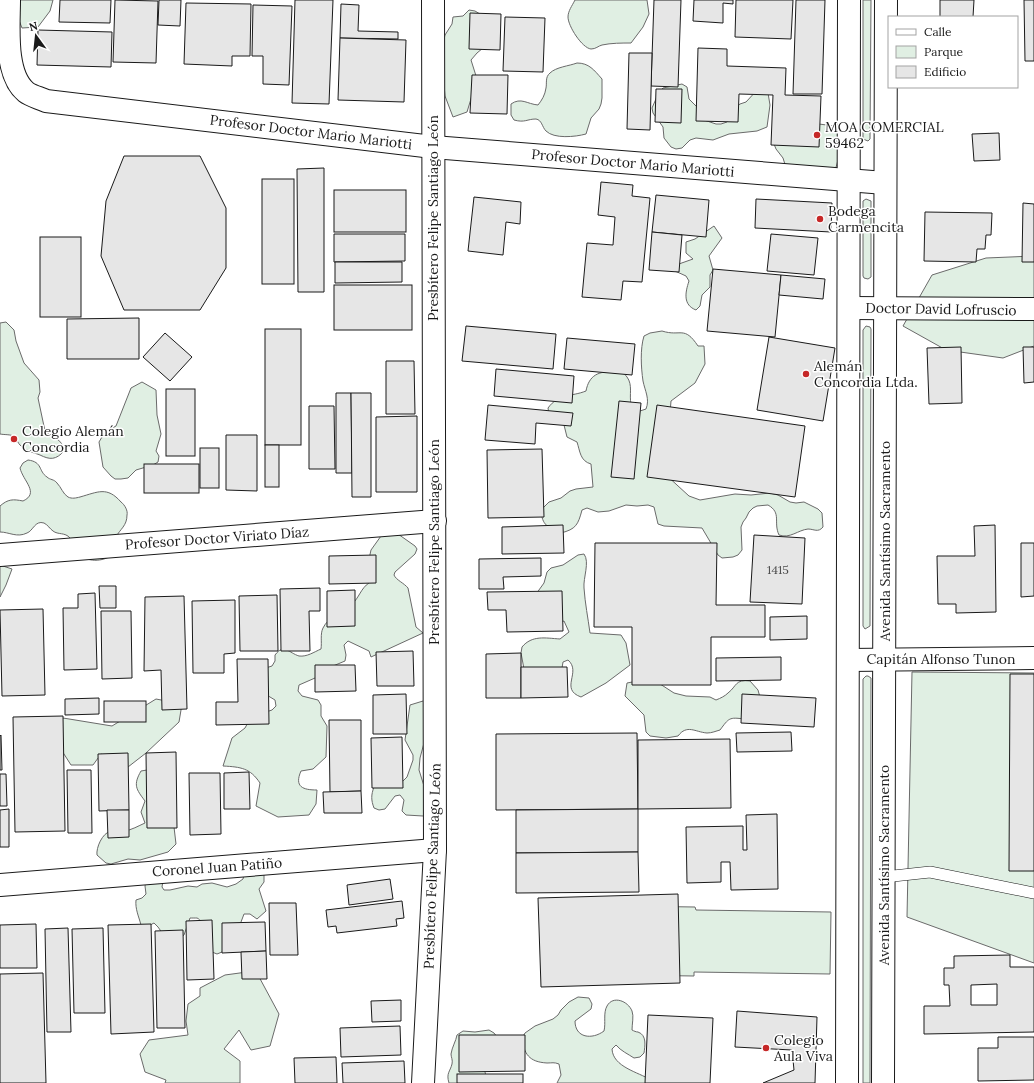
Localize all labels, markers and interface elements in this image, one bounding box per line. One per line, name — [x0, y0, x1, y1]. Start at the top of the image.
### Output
north arrow — [16, 16, 56, 56]
legend — [888, 16, 1018, 88]
text: N — [27, 18, 40, 34]
text: Calle — [924, 24, 952, 39]
text: Parque — [924, 44, 964, 59]
text: Edificio — [924, 64, 966, 79]
street label: Profesor Doctor Mario Mariotti — [209, 111, 413, 153]
street label: Presbítero Felipe Santiago León — [424, 114, 442, 321]
place label: MOA COMERCIAL 59462 — [825, 118, 944, 152]
marker: MOA COMERCIAL 59462 — [812, 130, 822, 140]
street label: Profesor Doctor Mario Mariotti — [531, 145, 735, 181]
place label: Bodega Carmencita — [828, 202, 904, 236]
marker: Bodega Carmencita — [815, 214, 825, 224]
street label: Doctor David Lofruscio — [865, 299, 1017, 319]
place label: Alemán Concordia Ltda. — [813, 357, 918, 391]
marker: Alemán Concordia Ltda. — [801, 369, 811, 379]
place label: Colegio Alemán Concordia — [22, 422, 124, 456]
marker: Colegio Alemán Concordia — [9, 434, 19, 444]
street label: Presbítero Felipe Santiago León — [425, 438, 443, 645]
street label: Avenida Santísimo Sacramento — [876, 441, 894, 642]
street label: Profesor Doctor Viriato Díaz — [124, 523, 310, 553]
house number: 1415 — [767, 562, 789, 577]
street label: Capitán Alfonso Tunon — [867, 650, 1016, 668]
street label: Presbítero Felipe Santiago León — [419, 762, 445, 969]
street label: Avenida Santísimo Sacramento — [875, 765, 893, 966]
street label: Coronel Juan Patiño — [151, 853, 283, 881]
place label: Colegio Aula Viva — [773, 1031, 833, 1065]
marker: Colegio Aula Viva — [761, 1043, 771, 1053]

